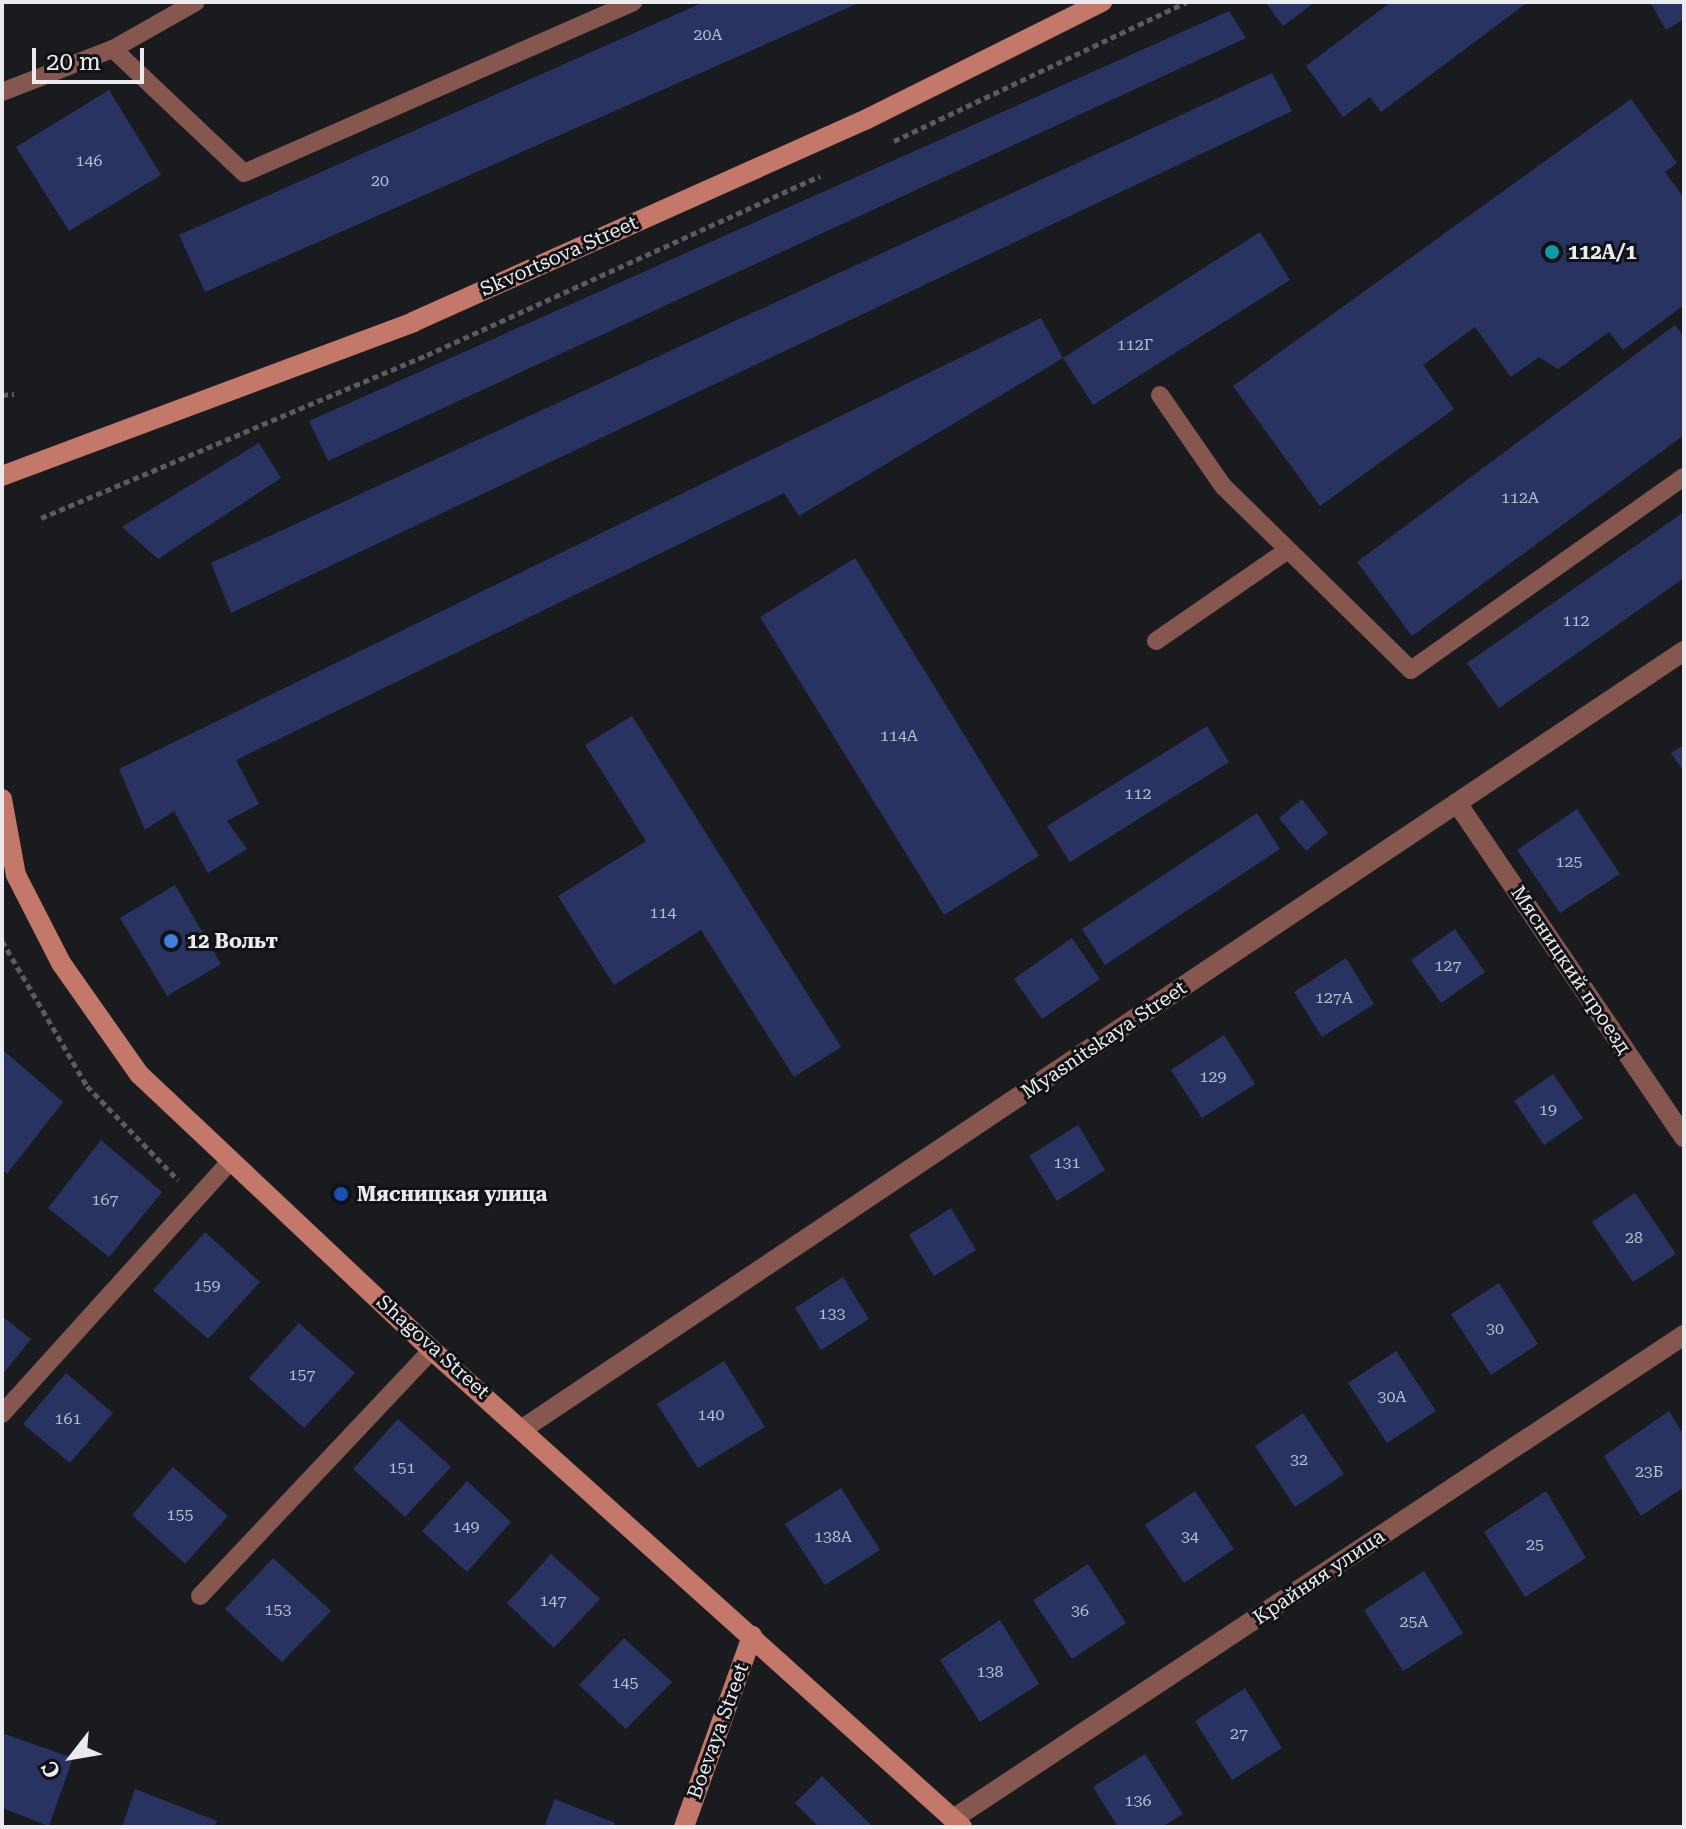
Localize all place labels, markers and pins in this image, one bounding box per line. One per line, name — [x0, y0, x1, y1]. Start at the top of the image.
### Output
place label: 112А/1 — [1568, 240, 1637, 264]
marker: 112А/1 — [1543, 243, 1561, 261]
place label: 12 Вольт — [187, 929, 278, 953]
marker: 12 Вольт — [162, 932, 180, 950]
place label: Мясницкая улица — [357, 1182, 547, 1206]
marker: Мясницкая улица — [332, 1185, 350, 1203]

